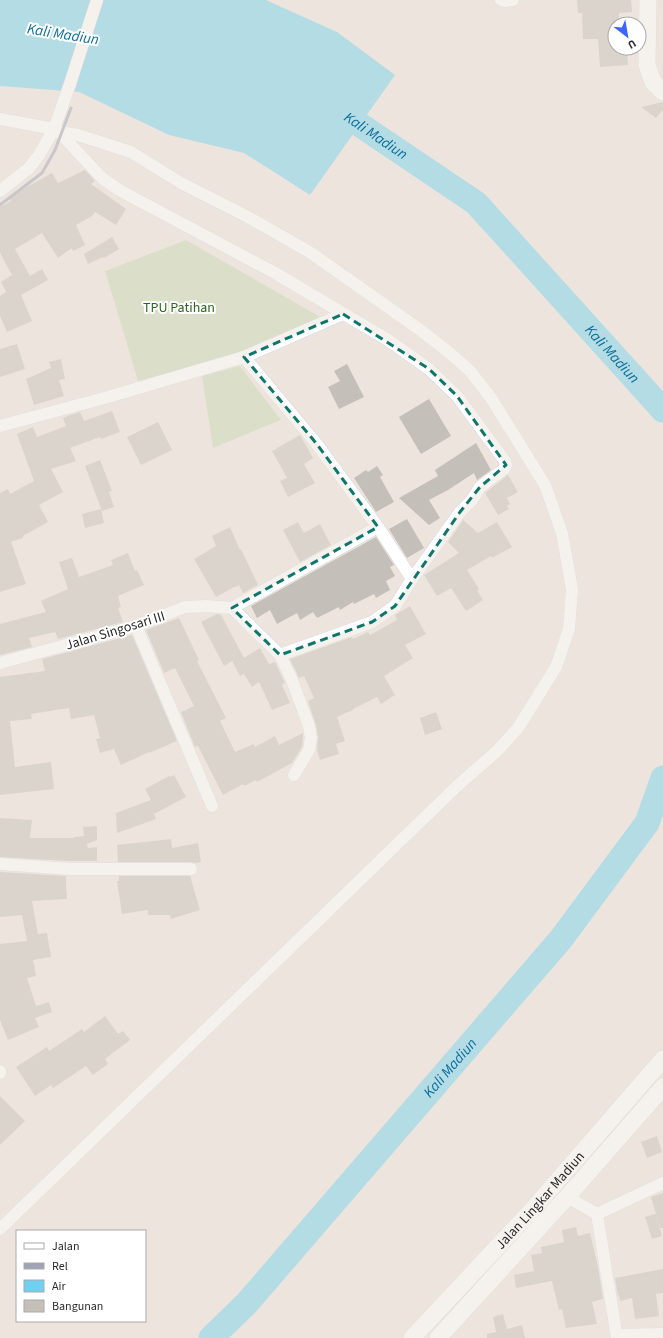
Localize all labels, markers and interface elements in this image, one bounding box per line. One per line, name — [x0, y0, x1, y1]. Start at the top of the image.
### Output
north arrow — [607, 16, 647, 56]
water label: Kali Madiun — [26, 18, 100, 51]
text: U — [625, 36, 639, 52]
water label: Kali Madiun — [340, 107, 412, 165]
park label: TPU Patihan — [143, 298, 215, 318]
water label: Kali Madiun — [580, 320, 644, 388]
street label: Jalan Singosari III — [63, 606, 167, 656]
water label: Kali Madiun — [419, 1034, 482, 1102]
street label: Jalan Lingkar Madiun — [491, 1147, 590, 1254]
legend — [16, 1230, 146, 1322]
text: Jalan — [52, 1238, 79, 1255]
text: Rel — [52, 1258, 68, 1275]
text: Air — [52, 1278, 66, 1295]
text: Bangunan — [52, 1298, 103, 1315]

